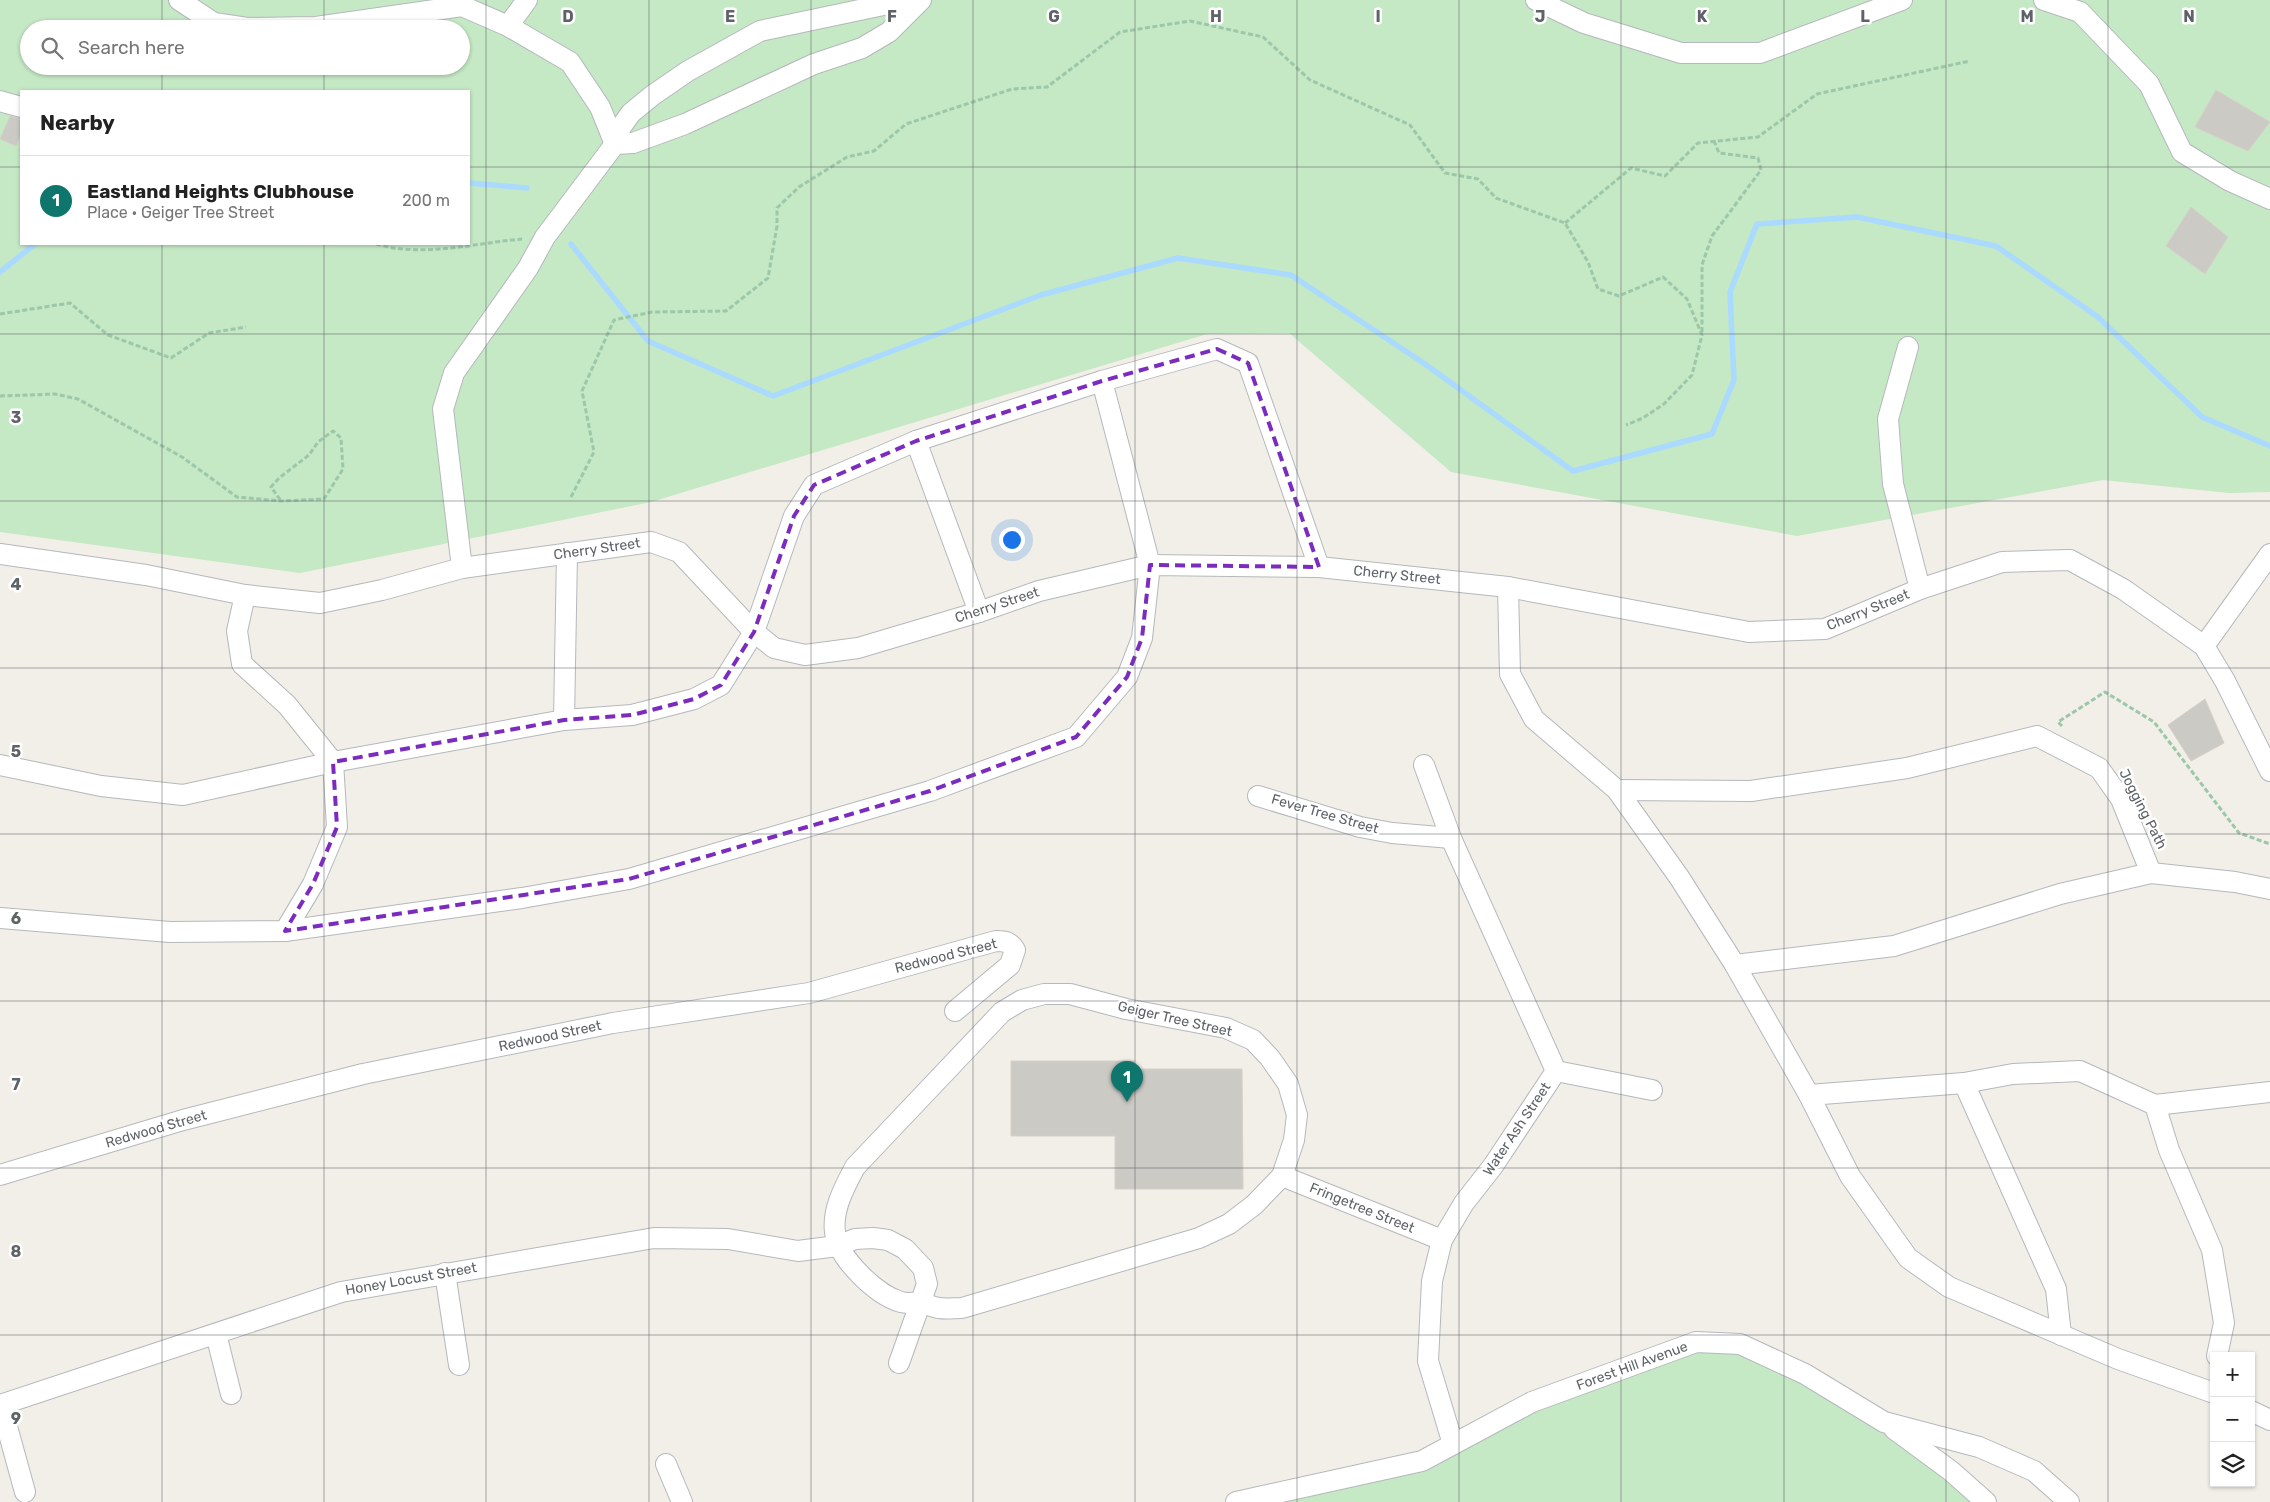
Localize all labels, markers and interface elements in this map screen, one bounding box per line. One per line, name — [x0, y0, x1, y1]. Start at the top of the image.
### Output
text: D — [562, 7, 574, 26]
text: E — [725, 7, 735, 26]
text: F — [887, 7, 897, 26]
text: G — [1048, 7, 1060, 26]
text: H — [1210, 7, 1222, 26]
text: I — [1375, 7, 1381, 26]
text: J — [1535, 7, 1545, 26]
text: K — [1697, 7, 1708, 26]
text: L — [1860, 7, 1870, 26]
text: M — [2020, 7, 2034, 26]
text: N — [2183, 7, 2195, 26]
search box — [20, 20, 470, 75]
icon: search — [38, 34, 66, 62]
text: Search here — [78, 36, 185, 59]
text: Nearby — [40, 110, 115, 135]
text: Eastland Heights Clubhouse — [87, 180, 354, 203]
text: 1 — [52, 191, 60, 210]
text: 200 m — [402, 191, 450, 210]
text: Place · Geiger Tree Street — [87, 203, 274, 222]
text: 3 — [11, 408, 21, 427]
your location — [999, 527, 1025, 553]
street label: Cherry Street — [552, 534, 642, 564]
street label: Cherry Street — [1353, 562, 1442, 588]
text: 4 — [11, 575, 22, 594]
street label: Cherry Street — [953, 583, 1042, 627]
street label: Cherry Street — [1824, 586, 1912, 634]
text: 5 — [11, 742, 21, 761]
street label: Jogging Path — [2115, 766, 2171, 852]
street label: Fever Tree Street — [1269, 791, 1381, 838]
text: 6 — [11, 909, 21, 928]
street label: Redwood Street — [893, 935, 999, 977]
street label: Geiger Tree Street — [1116, 998, 1234, 1041]
street label: Redwood Street — [497, 1017, 603, 1055]
pin: 1 — [1111, 1061, 1143, 1102]
text: 7 — [11, 1075, 21, 1094]
street label: Water Ash Street — [1480, 1079, 1555, 1179]
street label: Redwood Street — [103, 1106, 209, 1152]
street label: Fringetree Street — [1307, 1179, 1417, 1237]
text: 8 — [11, 1242, 22, 1261]
street label: Honey Locust Street — [344, 1259, 479, 1299]
street label: Forest Hill Avenue — [1574, 1338, 1690, 1394]
map controls — [2210, 1352, 2255, 1487]
button: + — [2210, 1352, 2255, 1397]
button: − — [2210, 1397, 2255, 1442]
text: 9 — [11, 1409, 21, 1428]
button: layers — [2210, 1442, 2255, 1487]

